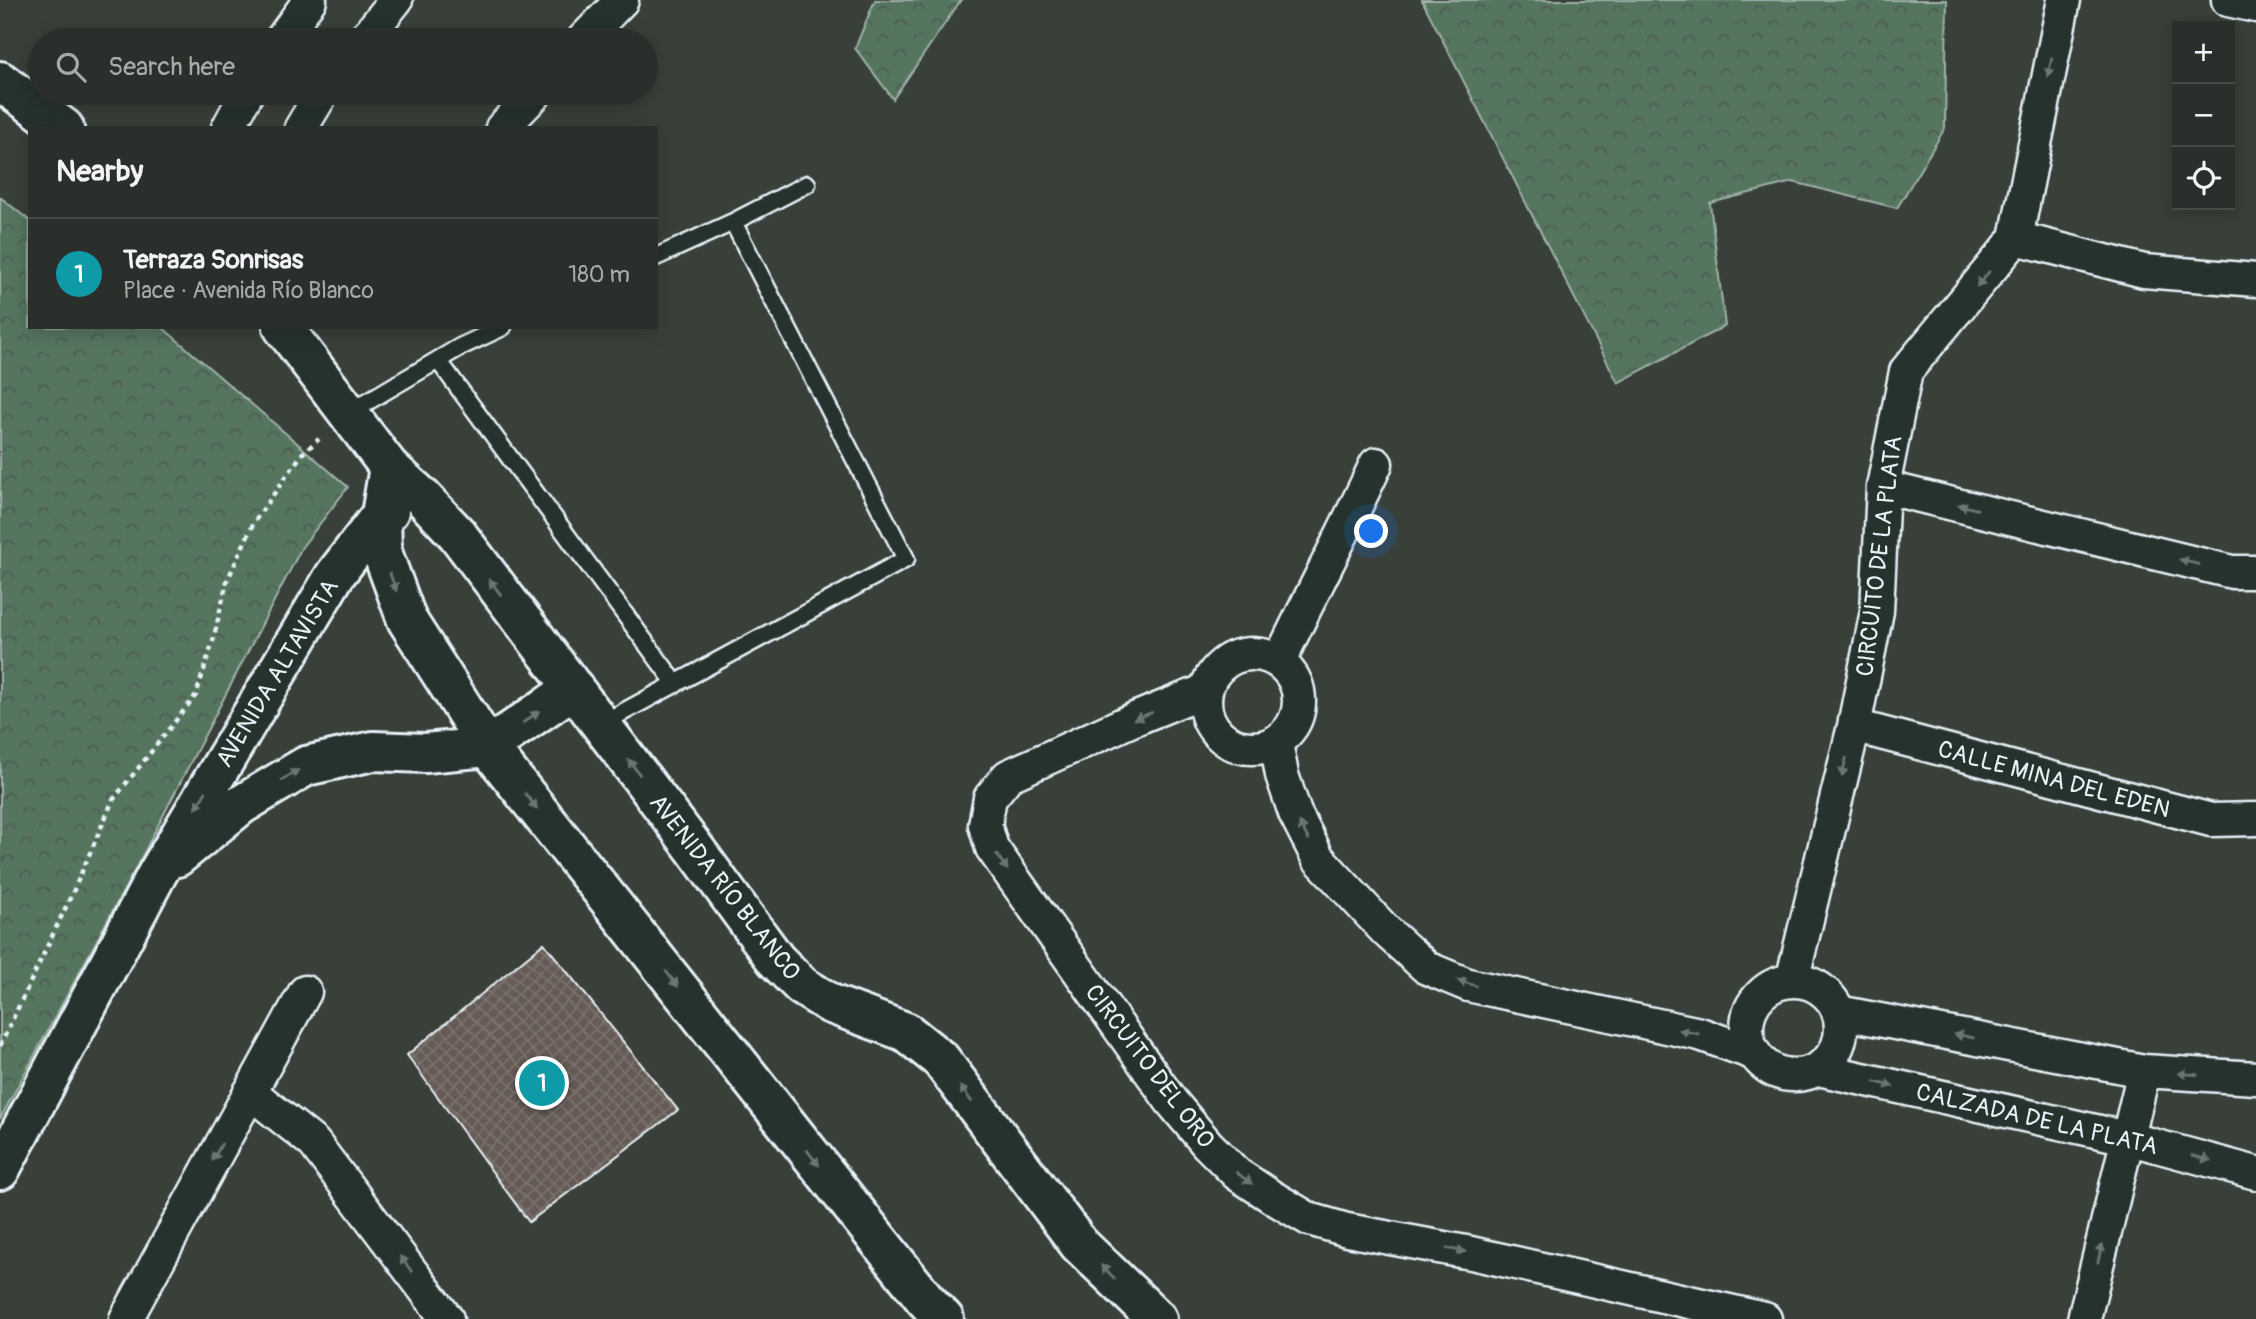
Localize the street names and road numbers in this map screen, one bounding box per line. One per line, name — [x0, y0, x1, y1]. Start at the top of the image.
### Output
street label: CIRCUITO DE LA PLATA — [1850, 434, 1909, 678]
street label: AVENIDA ALTAVISTA — [210, 574, 345, 773]
street label: CALLE MINA DEL EDEN — [1935, 735, 2173, 824]
street label: AVENIDA RÍO BLANCO — [643, 789, 806, 986]
street label: CIRCUITO DEL ORO — [1079, 979, 1221, 1154]
street label: CALZADA DE LA PLATA — [1913, 1078, 2161, 1161]

